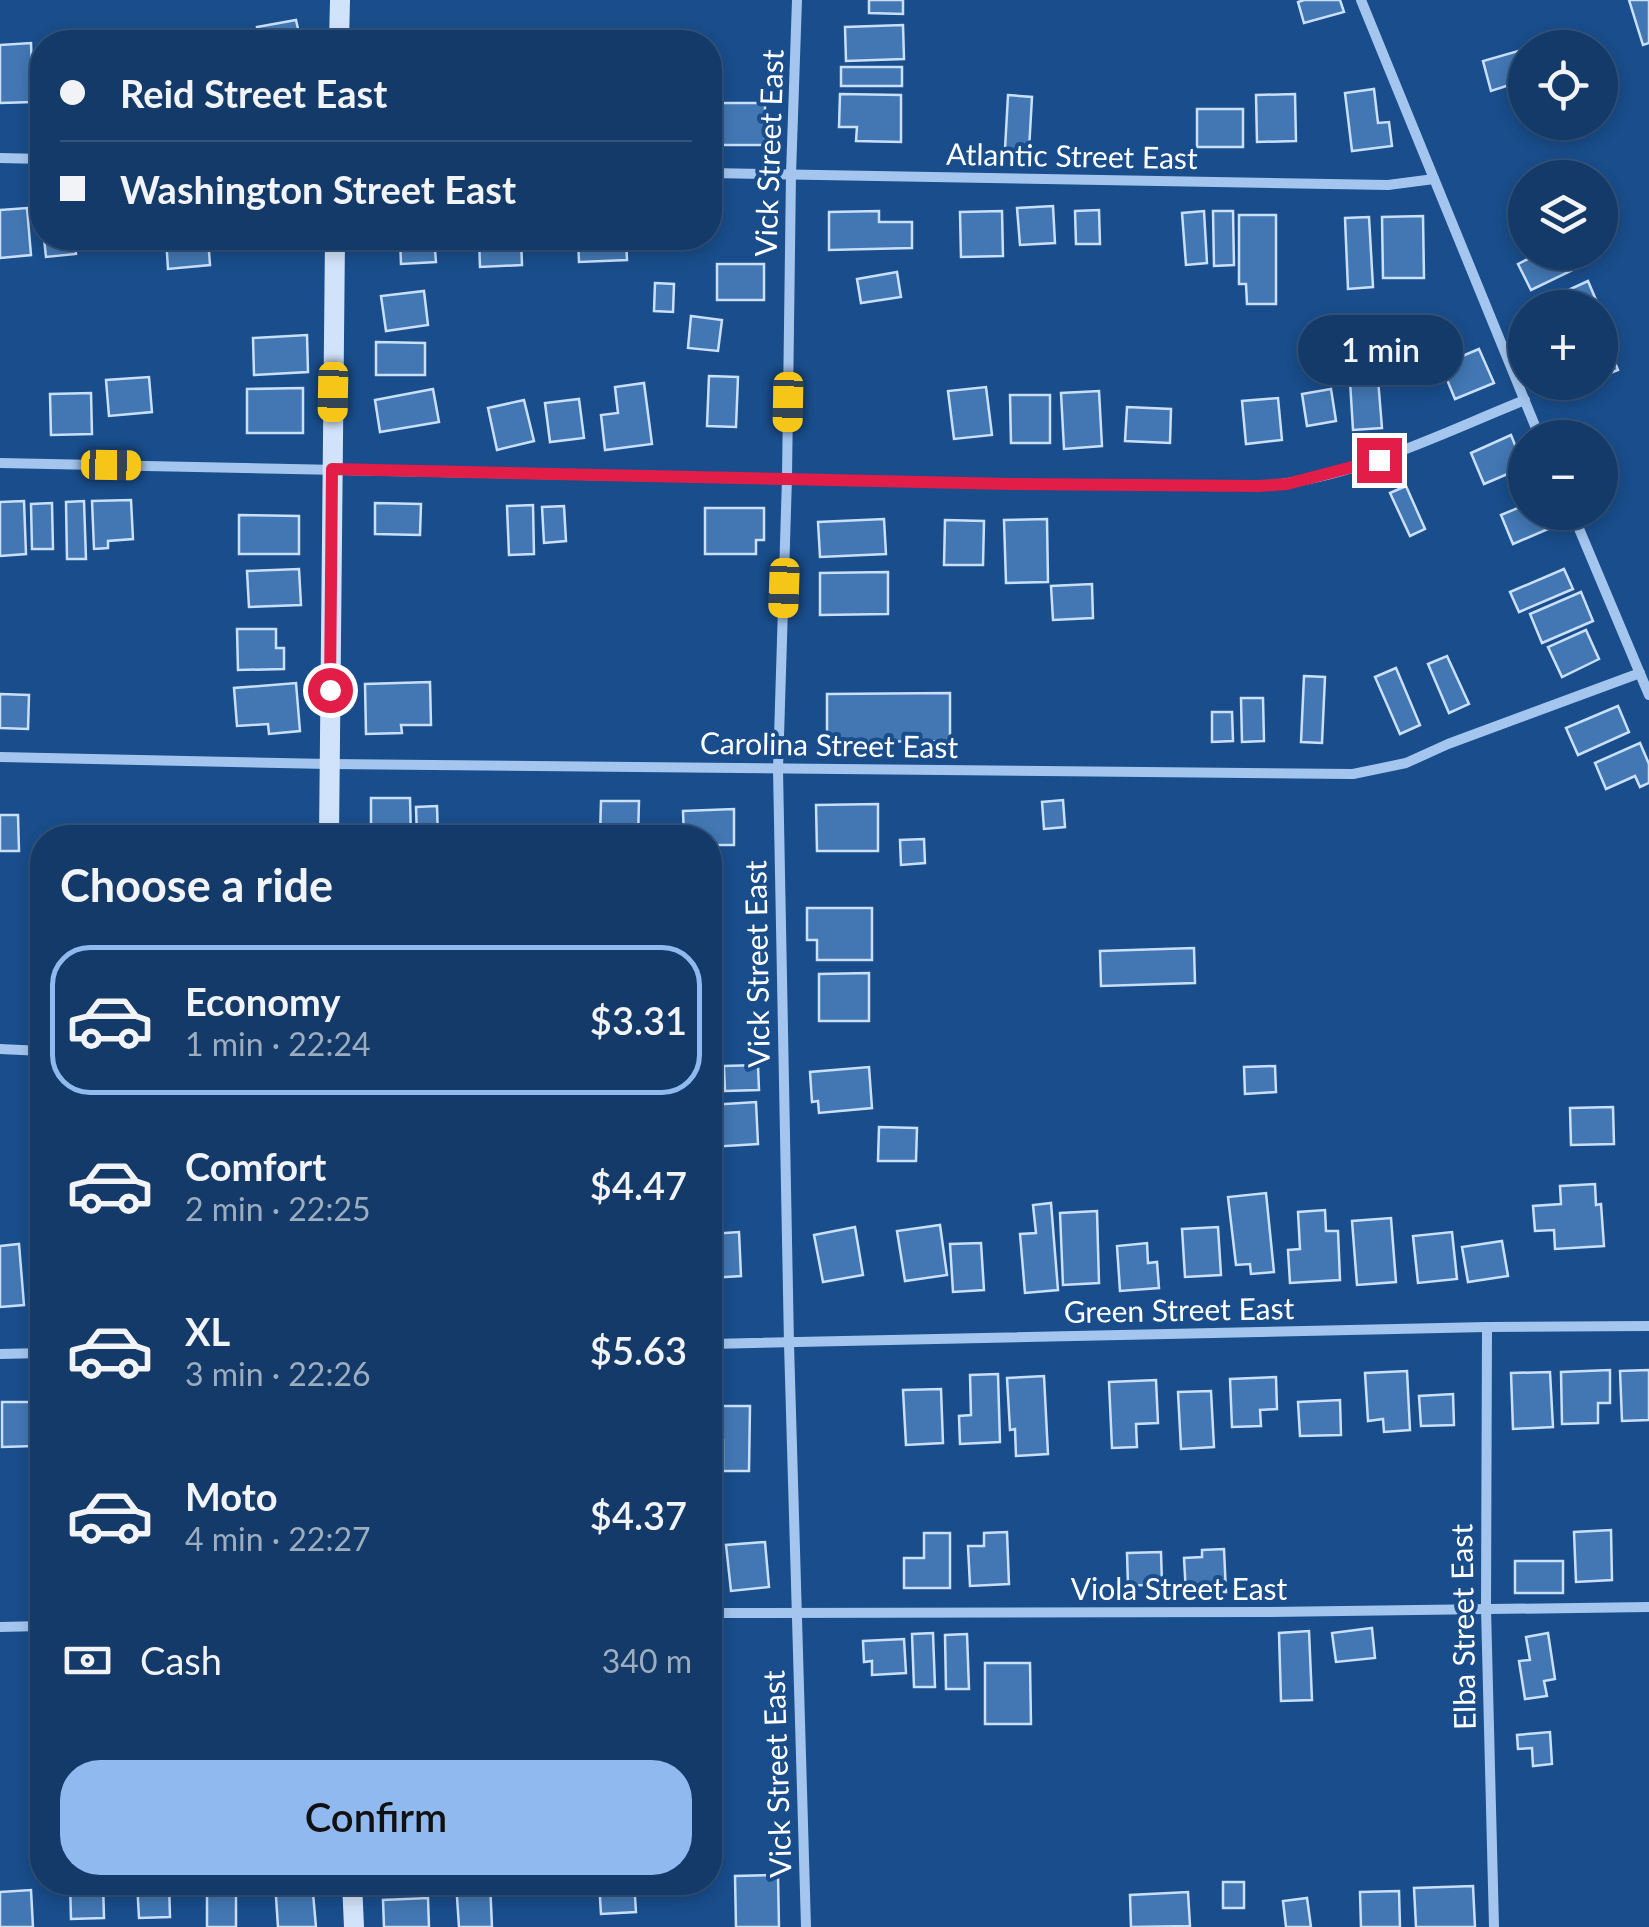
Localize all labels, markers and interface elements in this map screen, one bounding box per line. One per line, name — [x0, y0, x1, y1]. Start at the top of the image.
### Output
map controls — [1508, 30, 1618, 530]
button: locate — [1508, 30, 1618, 140]
street label: Vick Street East — [746, 49, 790, 257]
text: Reid Street East — [120, 70, 387, 116]
street label: Atlantic Street East — [946, 135, 1198, 175]
button: layers — [1508, 160, 1618, 270]
text: Washington Street East — [120, 166, 516, 212]
button: + — [1508, 290, 1618, 400]
callout: 1 min — [1296, 315, 1462, 385]
text: 1 min — [1341, 330, 1420, 369]
car — [317, 362, 349, 422]
car — [772, 372, 804, 432]
button: − — [1508, 420, 1618, 530]
route end — [1357, 438, 1402, 483]
car — [81, 449, 141, 481]
car — [768, 557, 800, 619]
route start — [308, 668, 353, 713]
street label: Carolina Street East — [700, 724, 959, 764]
text: Choose a ride — [60, 858, 333, 912]
street label: Vick Street East — [736, 860, 776, 1068]
icon: car — [65, 975, 155, 1065]
text: Economy — [185, 978, 340, 1024]
text: $3.31 — [590, 997, 687, 1043]
text: 1 min · 22:24 — [185, 1024, 371, 1063]
icon: car — [65, 1140, 155, 1230]
text: Comfort — [185, 1143, 326, 1189]
text: $4.47 — [590, 1162, 687, 1208]
text: 2 min · 22:25 — [185, 1189, 371, 1228]
street label: Green Street East — [1063, 1289, 1295, 1329]
icon: car — [65, 1305, 155, 1395]
text: XL — [185, 1308, 230, 1354]
text: $5.63 — [590, 1327, 687, 1373]
text: 3 min · 22:26 — [185, 1354, 371, 1393]
icon: car — [65, 1470, 155, 1560]
text: Moto — [185, 1473, 278, 1519]
text: $4.37 — [590, 1492, 687, 1538]
text: 4 min · 22:27 — [185, 1519, 371, 1558]
street label: Elba Street East — [1442, 1523, 1482, 1730]
street label: Viola Street East — [1071, 1570, 1288, 1606]
icon: cash — [60, 1633, 115, 1688]
text: Cash — [140, 1637, 222, 1683]
text: 340 m — [602, 1641, 692, 1680]
street label: Vick Street East — [754, 1670, 798, 1878]
button: Confirm — [60, 1760, 692, 1875]

